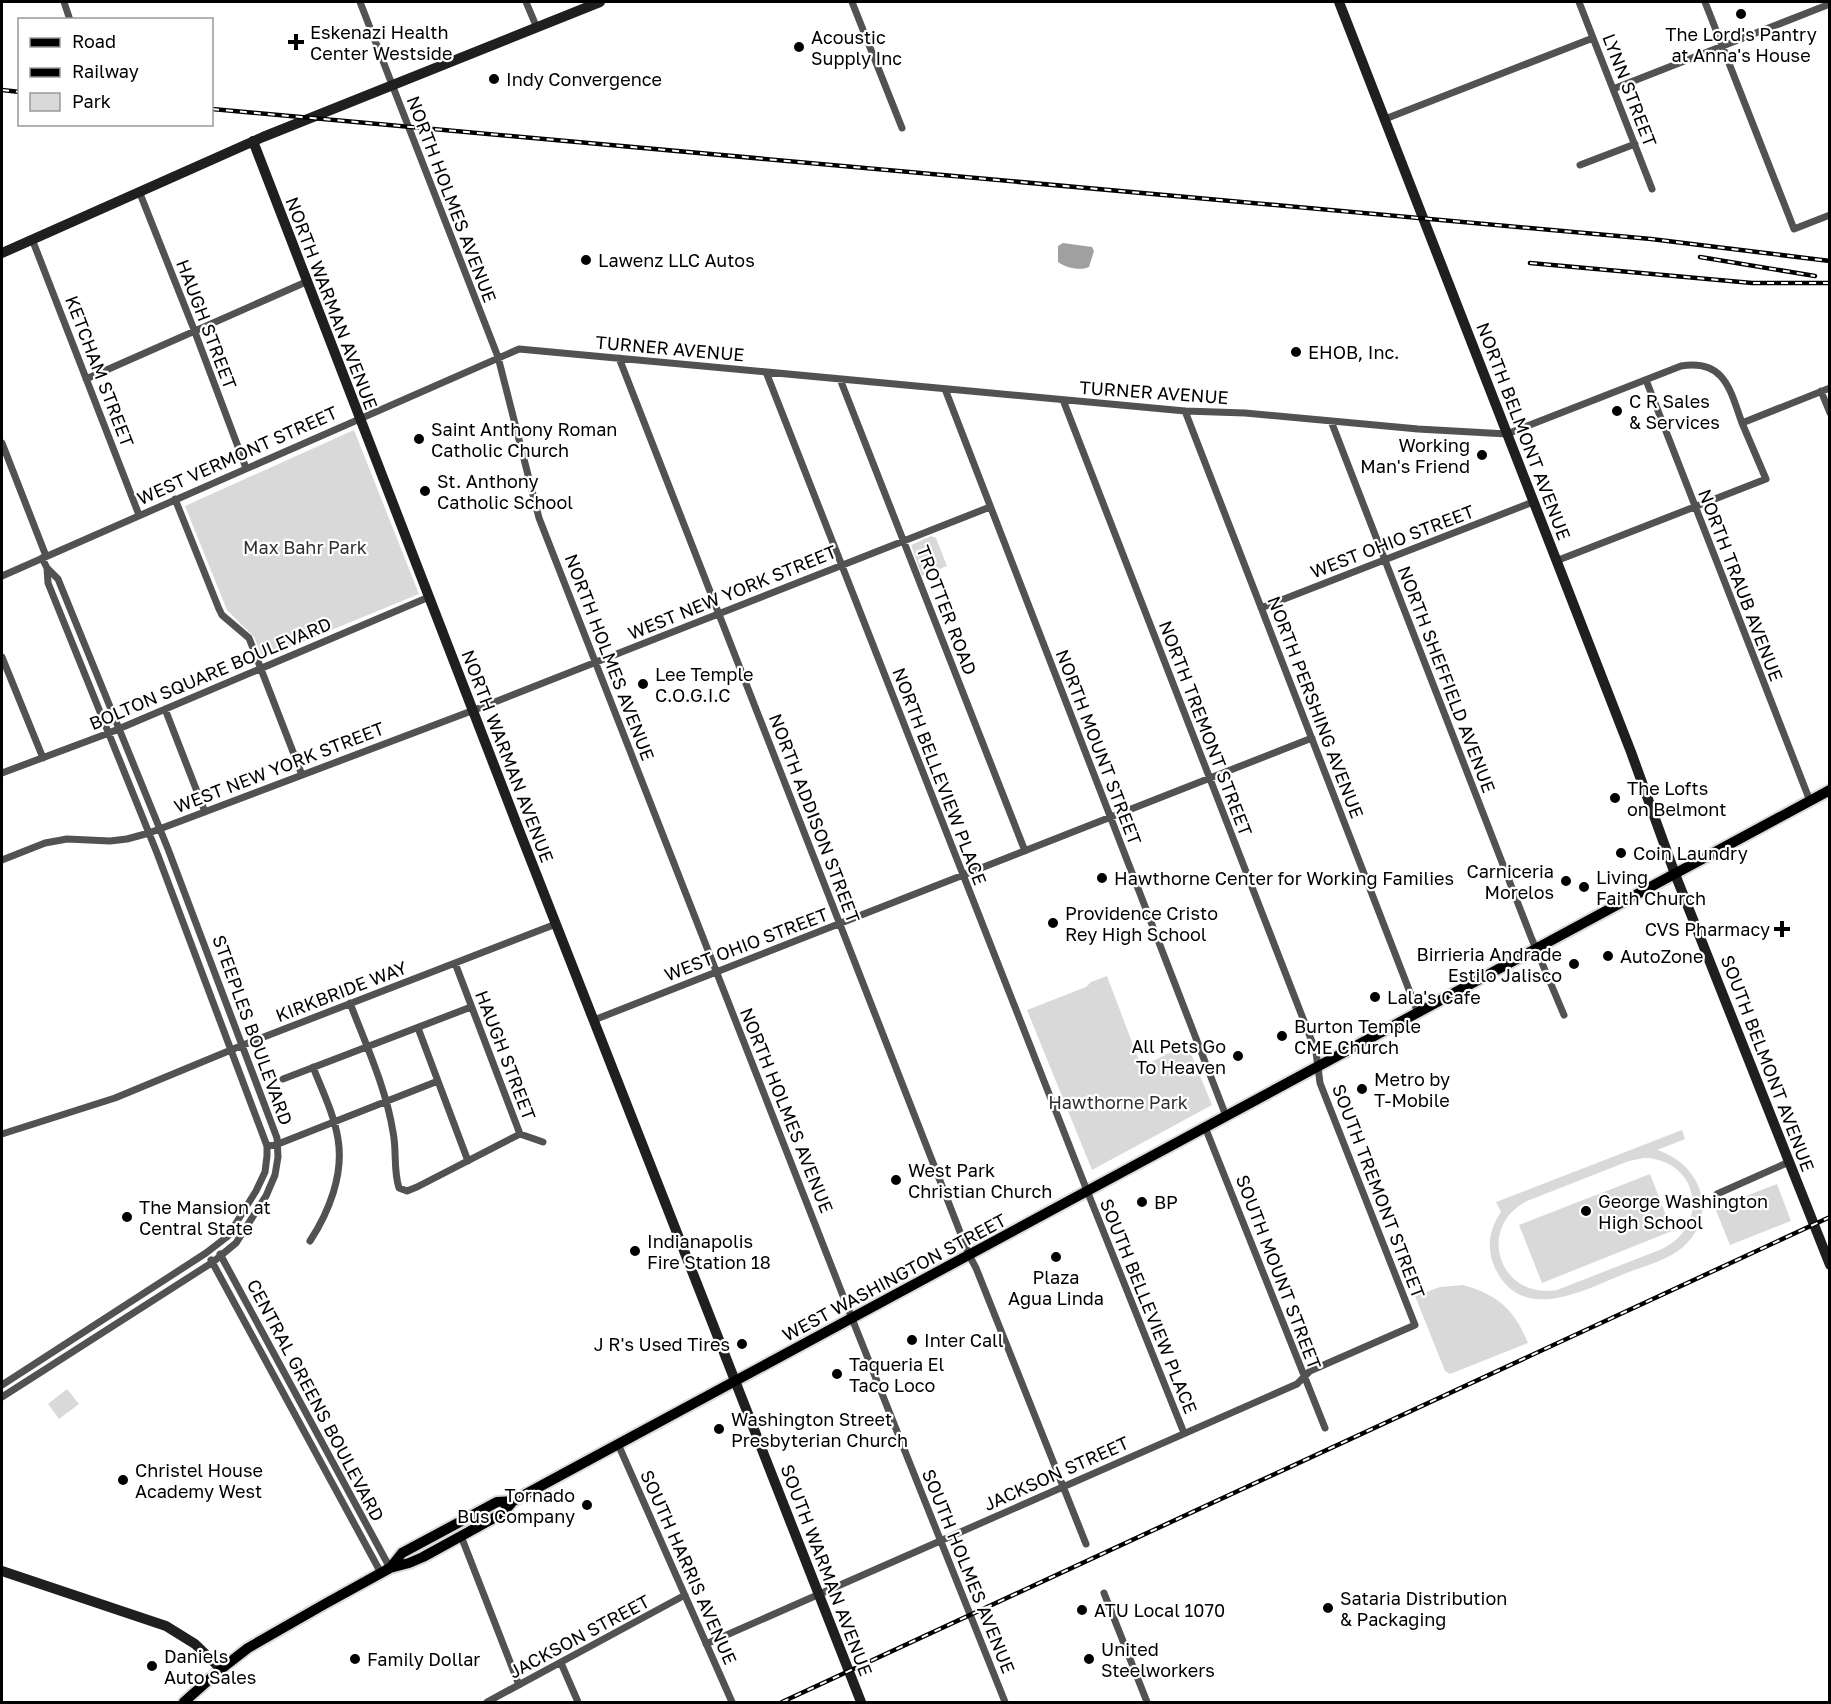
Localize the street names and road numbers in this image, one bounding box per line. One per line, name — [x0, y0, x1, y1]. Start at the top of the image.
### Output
street label: LYNN STREET — [1598, 30, 1662, 150]
street label: NORTH HOLMES AVENUE — [402, 93, 502, 305]
street label: NORTH WARMAN AVENUE — [281, 194, 383, 412]
street label: HAUGH STREET — [172, 256, 242, 392]
street label: KETCHAM STREET — [61, 292, 139, 450]
street label: NORTH BELMONT AVENUE — [1472, 319, 1576, 543]
street label: TURNER AVENUE — [595, 331, 745, 365]
street label: TURNER AVENUE — [1079, 376, 1229, 408]
street label: WEST VERMONT STREET — [134, 401, 340, 509]
street label: NORTH TRAUB AVENUE — [1694, 486, 1788, 684]
street label: WEST OHIO STREET — [1307, 500, 1477, 582]
street label: WEST NEW YORK STREET — [624, 540, 840, 644]
street label: TROTTER ROAD — [912, 542, 982, 678]
street label: NORTH HOLMES AVENUE — [560, 551, 660, 763]
street label: NORTH SHEFFIELD AVENUE — [1393, 562, 1501, 796]
street label: NORTH PERSHING AVENUE — [1263, 593, 1369, 821]
street label: BOLTON SQUARE BOULEVARD — [86, 612, 334, 734]
street label: NORTH TREMONT STREET — [1155, 617, 1257, 839]
street label: NORTH MOUNT STREET — [1052, 646, 1146, 848]
street label: NORTH WARMAN AVENUE — [457, 647, 559, 865]
street label: NORTH BELLEVIEW PLACE — [888, 664, 992, 888]
street label: NORTH ADDISON STREET — [765, 710, 865, 926]
street label: WEST NEW YORK STREET — [171, 717, 387, 817]
street label: WEST OHIO STREET — [661, 903, 831, 985]
street label: STEEPLES BOULEVARD — [208, 932, 298, 1128]
street label: SOUTH BELMONT AVENUE — [1717, 952, 1819, 1174]
street label: KIRKBRIDE WAY — [272, 956, 410, 1026]
street label: HAUGH STREET — [471, 987, 541, 1123]
street label: NORTH HOLMES AVENUE — [736, 1004, 838, 1216]
street label: SOUTH TREMONT STREET — [1328, 1081, 1430, 1301]
street label: SOUTH MOUNT STREET — [1232, 1172, 1326, 1372]
street label: SOUTH BELLEVIEW PLACE — [1096, 1195, 1202, 1417]
street label: WEST WASHINGTON STREET — [778, 1208, 1010, 1346]
street label: CENTRAL GREENS BOULEVARD — [243, 1275, 389, 1525]
street label: JACKSON STREET — [980, 1431, 1132, 1515]
street label: SOUTH WARMAN AVENUE — [776, 1461, 878, 1679]
street label: SOUTH HARRIS AVENUE — [636, 1466, 742, 1668]
street label: SOUTH HOLMES AVENUE — [918, 1466, 1020, 1676]
street label: JACKSON STREET — [505, 1590, 653, 1682]

